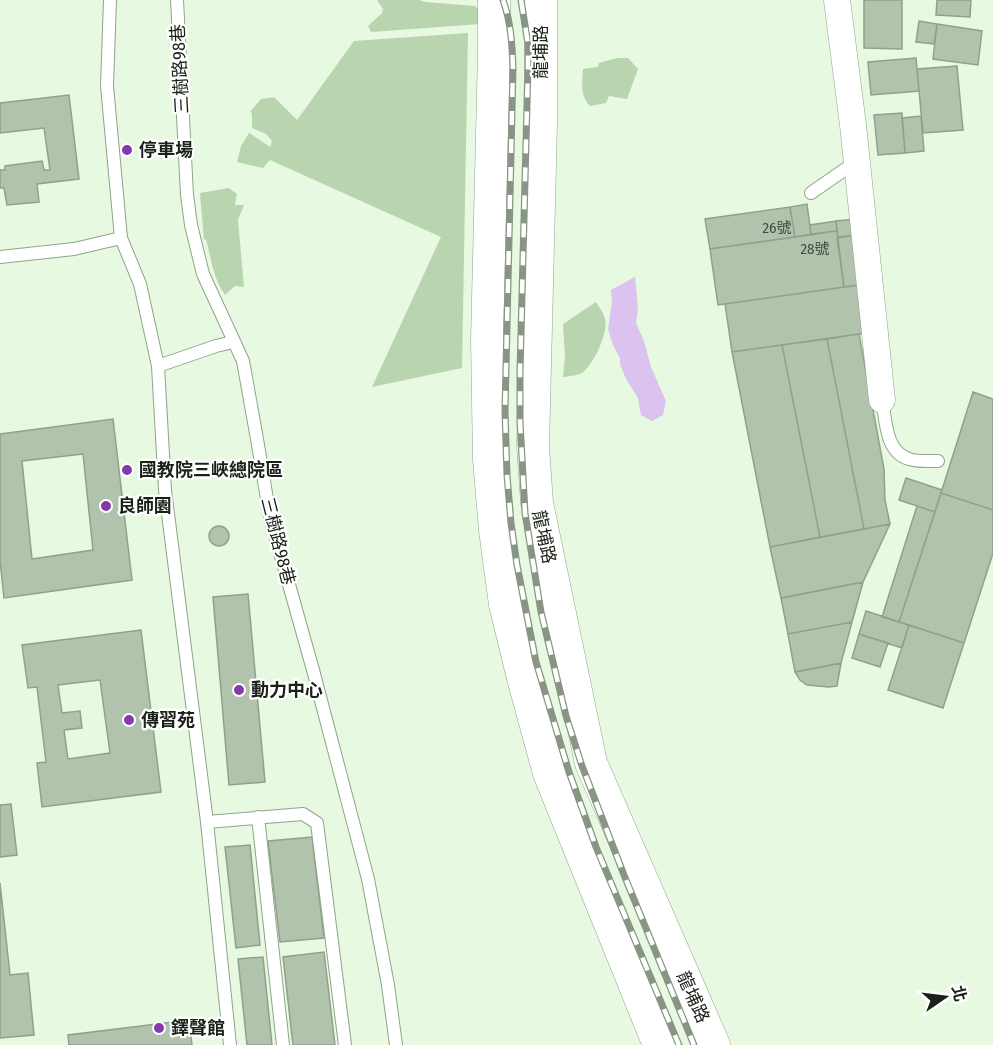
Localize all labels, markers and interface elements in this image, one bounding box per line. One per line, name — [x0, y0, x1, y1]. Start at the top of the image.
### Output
street label: 三樹路98巷 — [167, 24, 193, 114]
street label: 龍埔路 — [530, 25, 552, 79]
place label: 停車場 — [139, 139, 193, 161]
marker: 停車場 — [120, 143, 134, 157]
house number: 26號 — [762, 219, 792, 237]
house number: 28號 — [800, 240, 830, 258]
place label: 國教院三峽總院區 — [139, 459, 283, 481]
marker: 國教院三峽總院區 — [120, 463, 134, 477]
place label: 良師園 — [118, 495, 172, 517]
street label: 三樹路98巷 — [256, 495, 300, 587]
marker: 良師園 — [99, 499, 113, 513]
street label: 龍埔路 — [528, 508, 560, 566]
place label: 動力中心 — [251, 679, 323, 701]
marker: 動力中心 — [232, 683, 246, 697]
place label: 傳習苑 — [141, 709, 195, 731]
marker: 傳習苑 — [122, 713, 136, 727]
north arrow — [915, 967, 975, 1027]
street label: 龍埔路 — [672, 968, 714, 1026]
text: 北 — [948, 983, 970, 1004]
place label: 鐸聲館 — [171, 1017, 225, 1039]
marker: 鐸聲館 — [152, 1021, 166, 1035]

